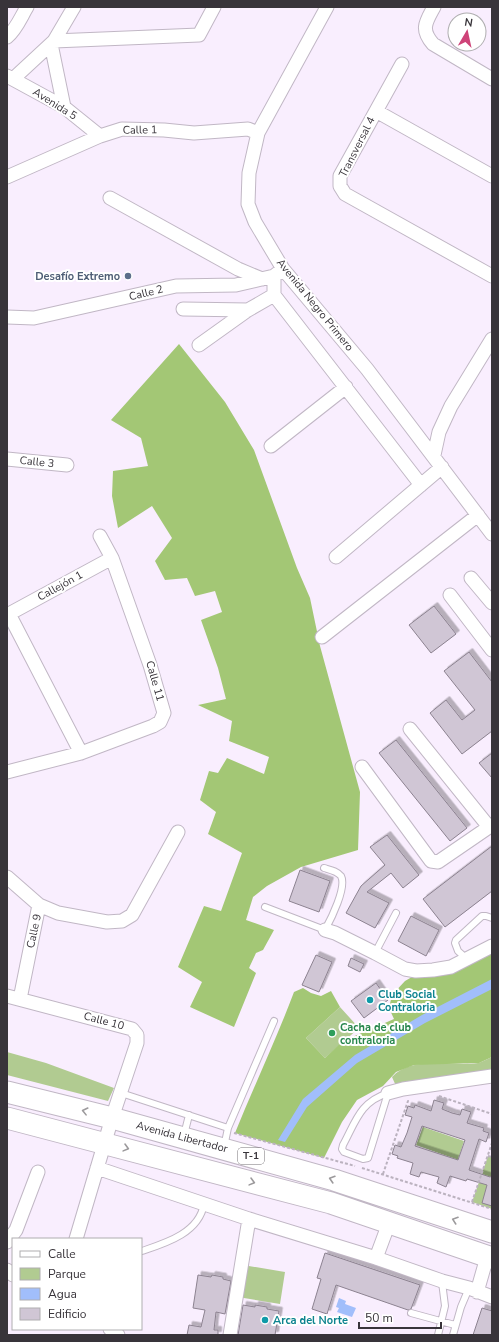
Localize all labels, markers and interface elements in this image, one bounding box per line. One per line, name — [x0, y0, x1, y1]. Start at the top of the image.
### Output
north arrow — [447, 12, 487, 52]
text: N — [463, 15, 474, 31]
street label: Avenida 5 — [30, 84, 80, 124]
street label: Transversal 4 — [335, 114, 379, 180]
street label: Calle 1 — [122, 122, 158, 138]
street label: Avenida Negro Primero — [273, 256, 357, 354]
place label: Desafío Extremo — [35, 269, 120, 284]
marker: Desafío Extremo — [123, 271, 133, 281]
street label: Calle 2 — [127, 282, 165, 304]
street label: Calle 3 — [19, 453, 55, 471]
street label: Callejón 1 — [35, 567, 85, 605]
street label: Calle 11 — [142, 659, 168, 703]
street label: Calle 9 — [23, 912, 45, 950]
place label: Club Social Contraloria — [378, 987, 436, 1015]
marker: Club Social Contraloria — [365, 995, 375, 1005]
street label: Calle 10 — [82, 1008, 126, 1034]
place label: Cacha de club contraloria — [340, 1020, 412, 1048]
marker: Cacha de club contraloria — [327, 1028, 337, 1038]
one-way arrow — [82, 1108, 88, 1116]
street label: Avenida Libertador — [135, 1118, 229, 1156]
one-way arrow — [123, 1144, 129, 1152]
road number: T-1 — [238, 1148, 264, 1164]
one-way arrow — [328, 1175, 335, 1184]
one-way arrow — [248, 1177, 255, 1186]
one-way arrow — [452, 1216, 459, 1225]
legend — [12, 1238, 142, 1330]
text: Calle — [48, 1246, 76, 1262]
text: Parque — [48, 1266, 86, 1282]
text: Agua — [48, 1286, 77, 1302]
scale bar — [359, 1304, 441, 1330]
text: Edificio — [48, 1306, 87, 1322]
text: 50 m — [365, 1310, 393, 1326]
place label: Arca del Norte — [273, 1313, 348, 1328]
marker: Arca del Norte — [260, 1315, 270, 1325]

